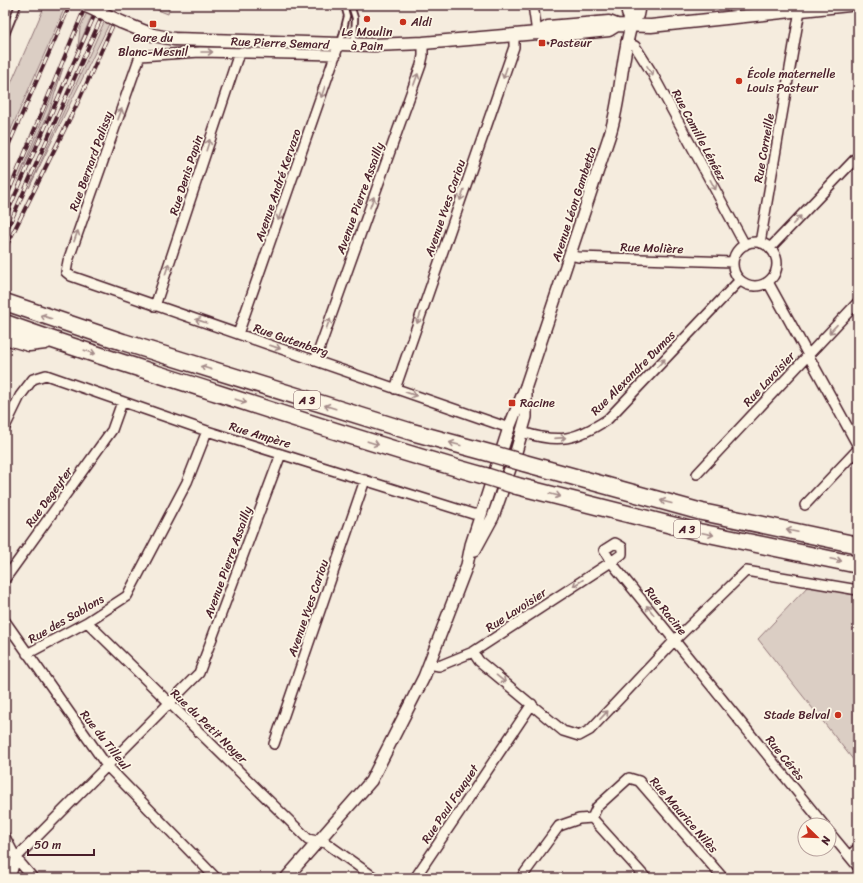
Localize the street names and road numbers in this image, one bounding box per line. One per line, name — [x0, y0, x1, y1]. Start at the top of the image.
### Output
street label: Rue Pierre Semard — [230, 30, 330, 56]
street label: Rue Camille Lénéez — [666, 85, 733, 185]
street label: Rue Bernard Palissy — [63, 107, 120, 214]
street label: Rue Corneille — [747, 111, 781, 184]
street label: Avenue André Kervazo — [248, 126, 308, 245]
street label: Rue Denis Papin — [163, 131, 210, 218]
street label: Avenue Pierre Assailly — [329, 138, 391, 258]
street label: Avenue Léon Gambetta — [545, 144, 603, 265]
street label: Avenue Yves Cariou — [418, 156, 472, 261]
street label: Rue Molière — [620, 236, 684, 260]
street label: Rue Gutenberg — [250, 317, 332, 363]
street label: Rue Alexandre Dumas — [585, 325, 681, 421]
street label: Rue Lavoisier — [737, 345, 801, 412]
road number: A 3 — [294, 391, 320, 409]
street label: Rue Ampère — [226, 415, 294, 455]
street label: Rue Degeyter — [19, 461, 79, 532]
street label: Avenue Pierre Assailly — [197, 502, 259, 622]
road number: A 3 — [674, 520, 700, 538]
street label: Avenue Yves Cariou — [281, 556, 335, 661]
street label: Rue Lavoisier — [481, 581, 552, 638]
street label: Rue Racine — [639, 581, 693, 641]
street label: Rue des Sablons — [24, 588, 108, 650]
street label: Rue du Petit Noyer — [165, 683, 254, 770]
street label: Rue du Tilleul — [74, 705, 136, 775]
street label: Rue Cérès — [760, 730, 811, 786]
street label: Rue Paul Fouquet — [415, 759, 485, 848]
street label: Rue Maurice Nilès — [644, 772, 724, 859]

